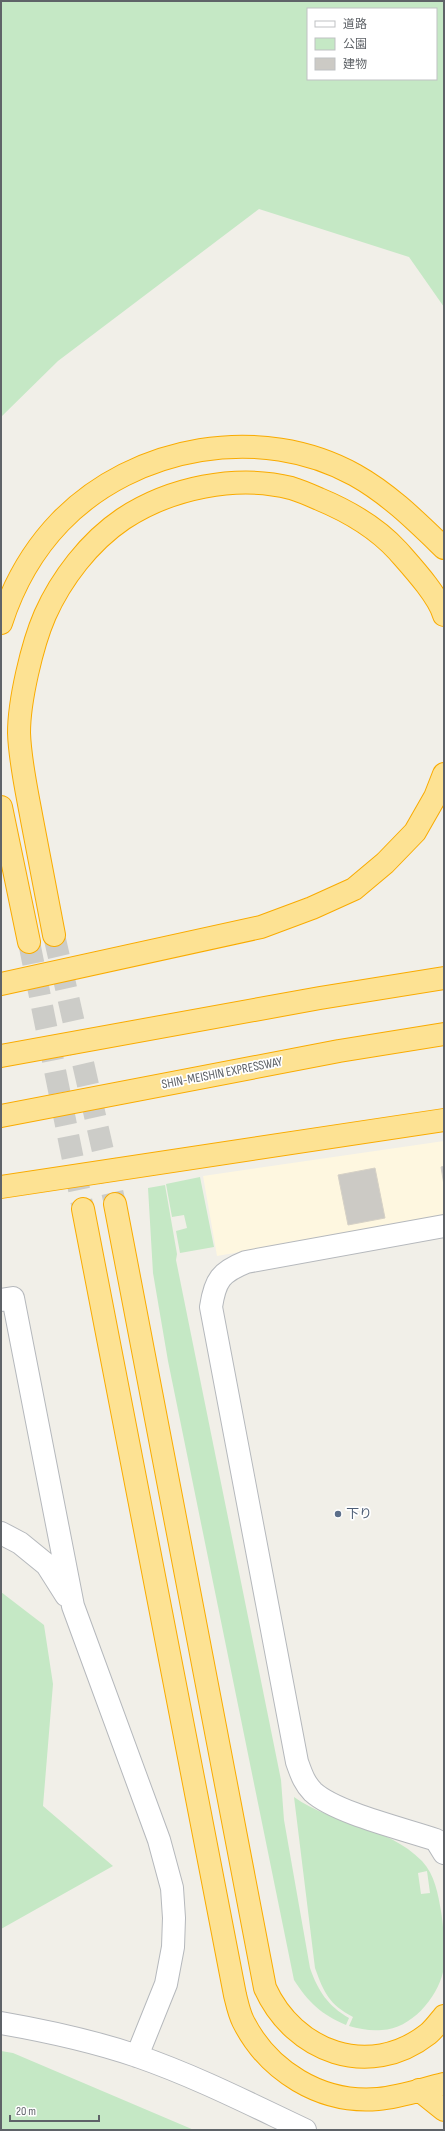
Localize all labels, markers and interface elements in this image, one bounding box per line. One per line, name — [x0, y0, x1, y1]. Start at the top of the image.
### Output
legend — [307, 8, 437, 80]
text: 道路 — [343, 17, 367, 32]
text: 公園 — [343, 37, 367, 52]
text: 建物 — [343, 57, 367, 72]
street label: SHIN-MEISHIN EXPRESSWAY — [160, 1053, 284, 1093]
place label: 下り — [346, 1506, 372, 1522]
marker: 下り — [333, 1509, 343, 1519]
scale bar — [10, 2097, 99, 2123]
text: 20 m — [16, 2104, 36, 2119]

